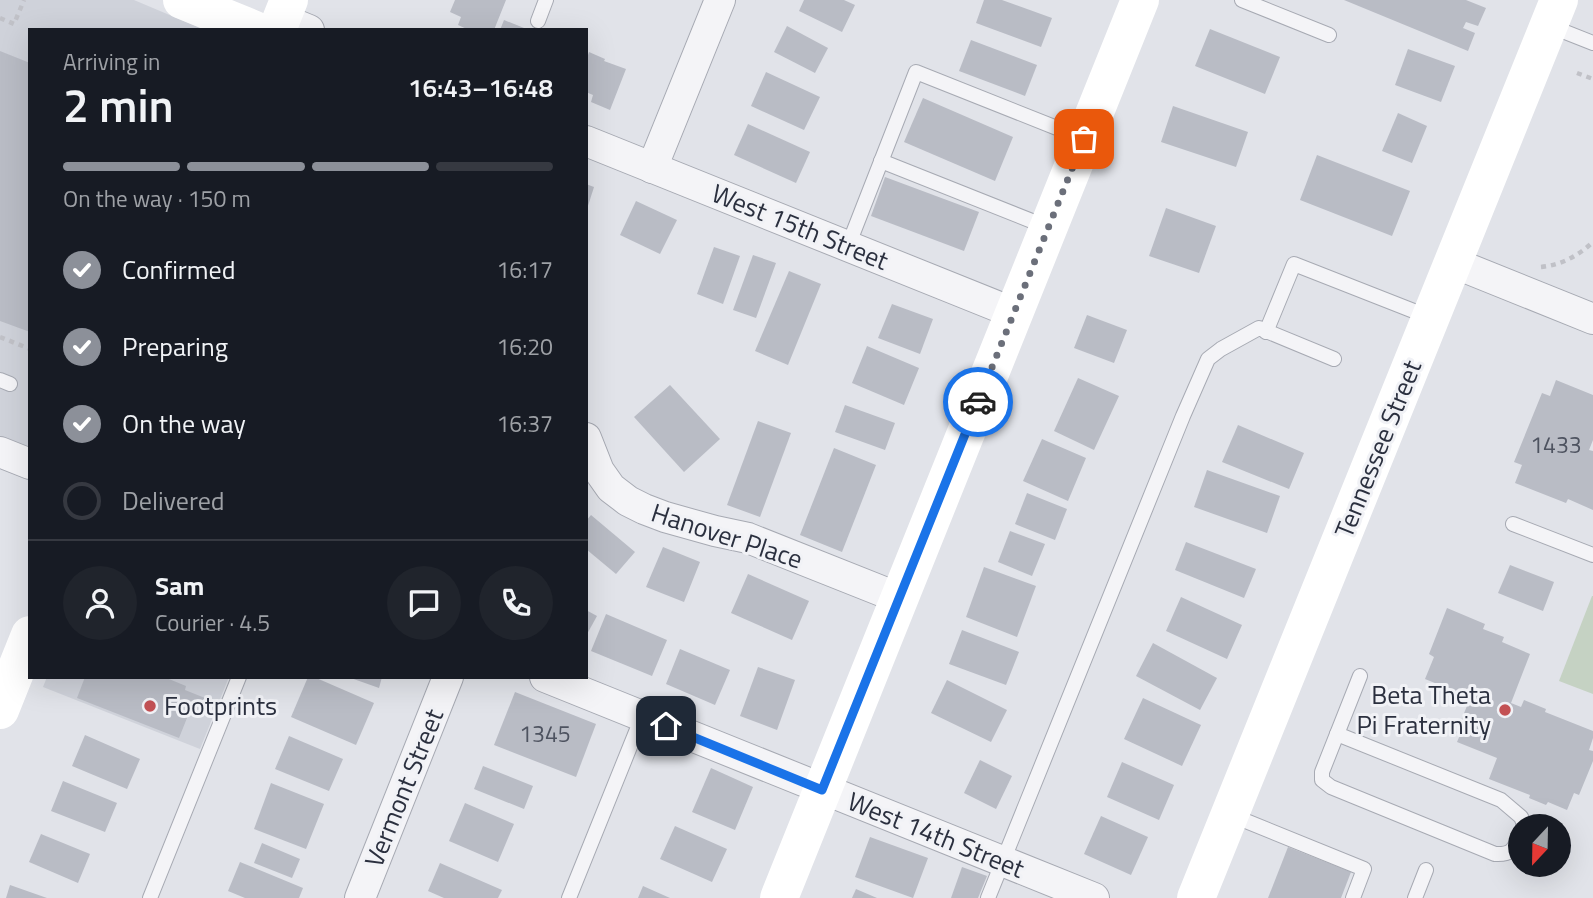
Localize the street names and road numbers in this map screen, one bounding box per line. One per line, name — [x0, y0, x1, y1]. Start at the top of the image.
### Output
street label: West 15th Street — [706, 173, 894, 280]
street label: Tennessee Street — [1324, 354, 1431, 544]
street label: Hanover Place — [647, 493, 808, 578]
street label: Vermont Street — [354, 703, 453, 873]
street label: West 14th Street — [842, 781, 1030, 888]

